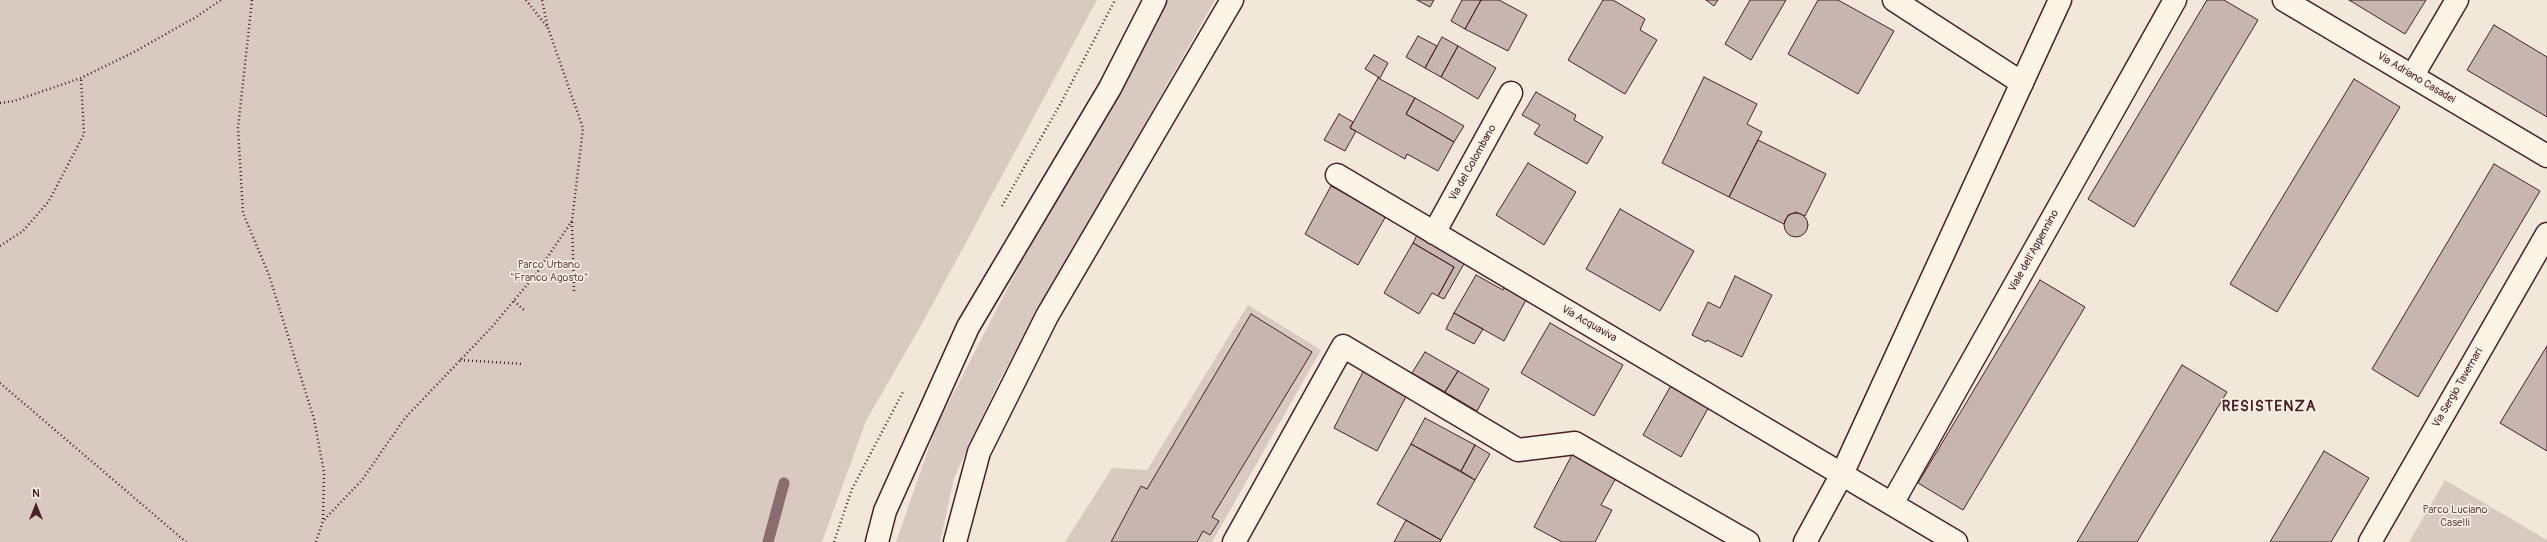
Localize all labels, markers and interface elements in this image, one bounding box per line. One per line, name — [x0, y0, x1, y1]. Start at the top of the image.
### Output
street label: Via Adriano Casadei — [2375, 49, 2457, 107]
street label: Via del Colombano — [1447, 123, 1499, 203]
street label: Viale dell'Appennino — [2006, 208, 2062, 294]
park label: Parco Urbano "Franco Agosto" — [510, 258, 588, 284]
street label: Via Acquaviva — [1559, 303, 1619, 345]
street label: Via Sergio Tavernari — [2430, 346, 2486, 430]
district label: RESISTENZA — [2222, 398, 2316, 416]
north arrow — [16, 486, 56, 526]
text: N — [32, 487, 40, 500]
park label: Parco Luciano Caselli — [2423, 503, 2487, 529]

